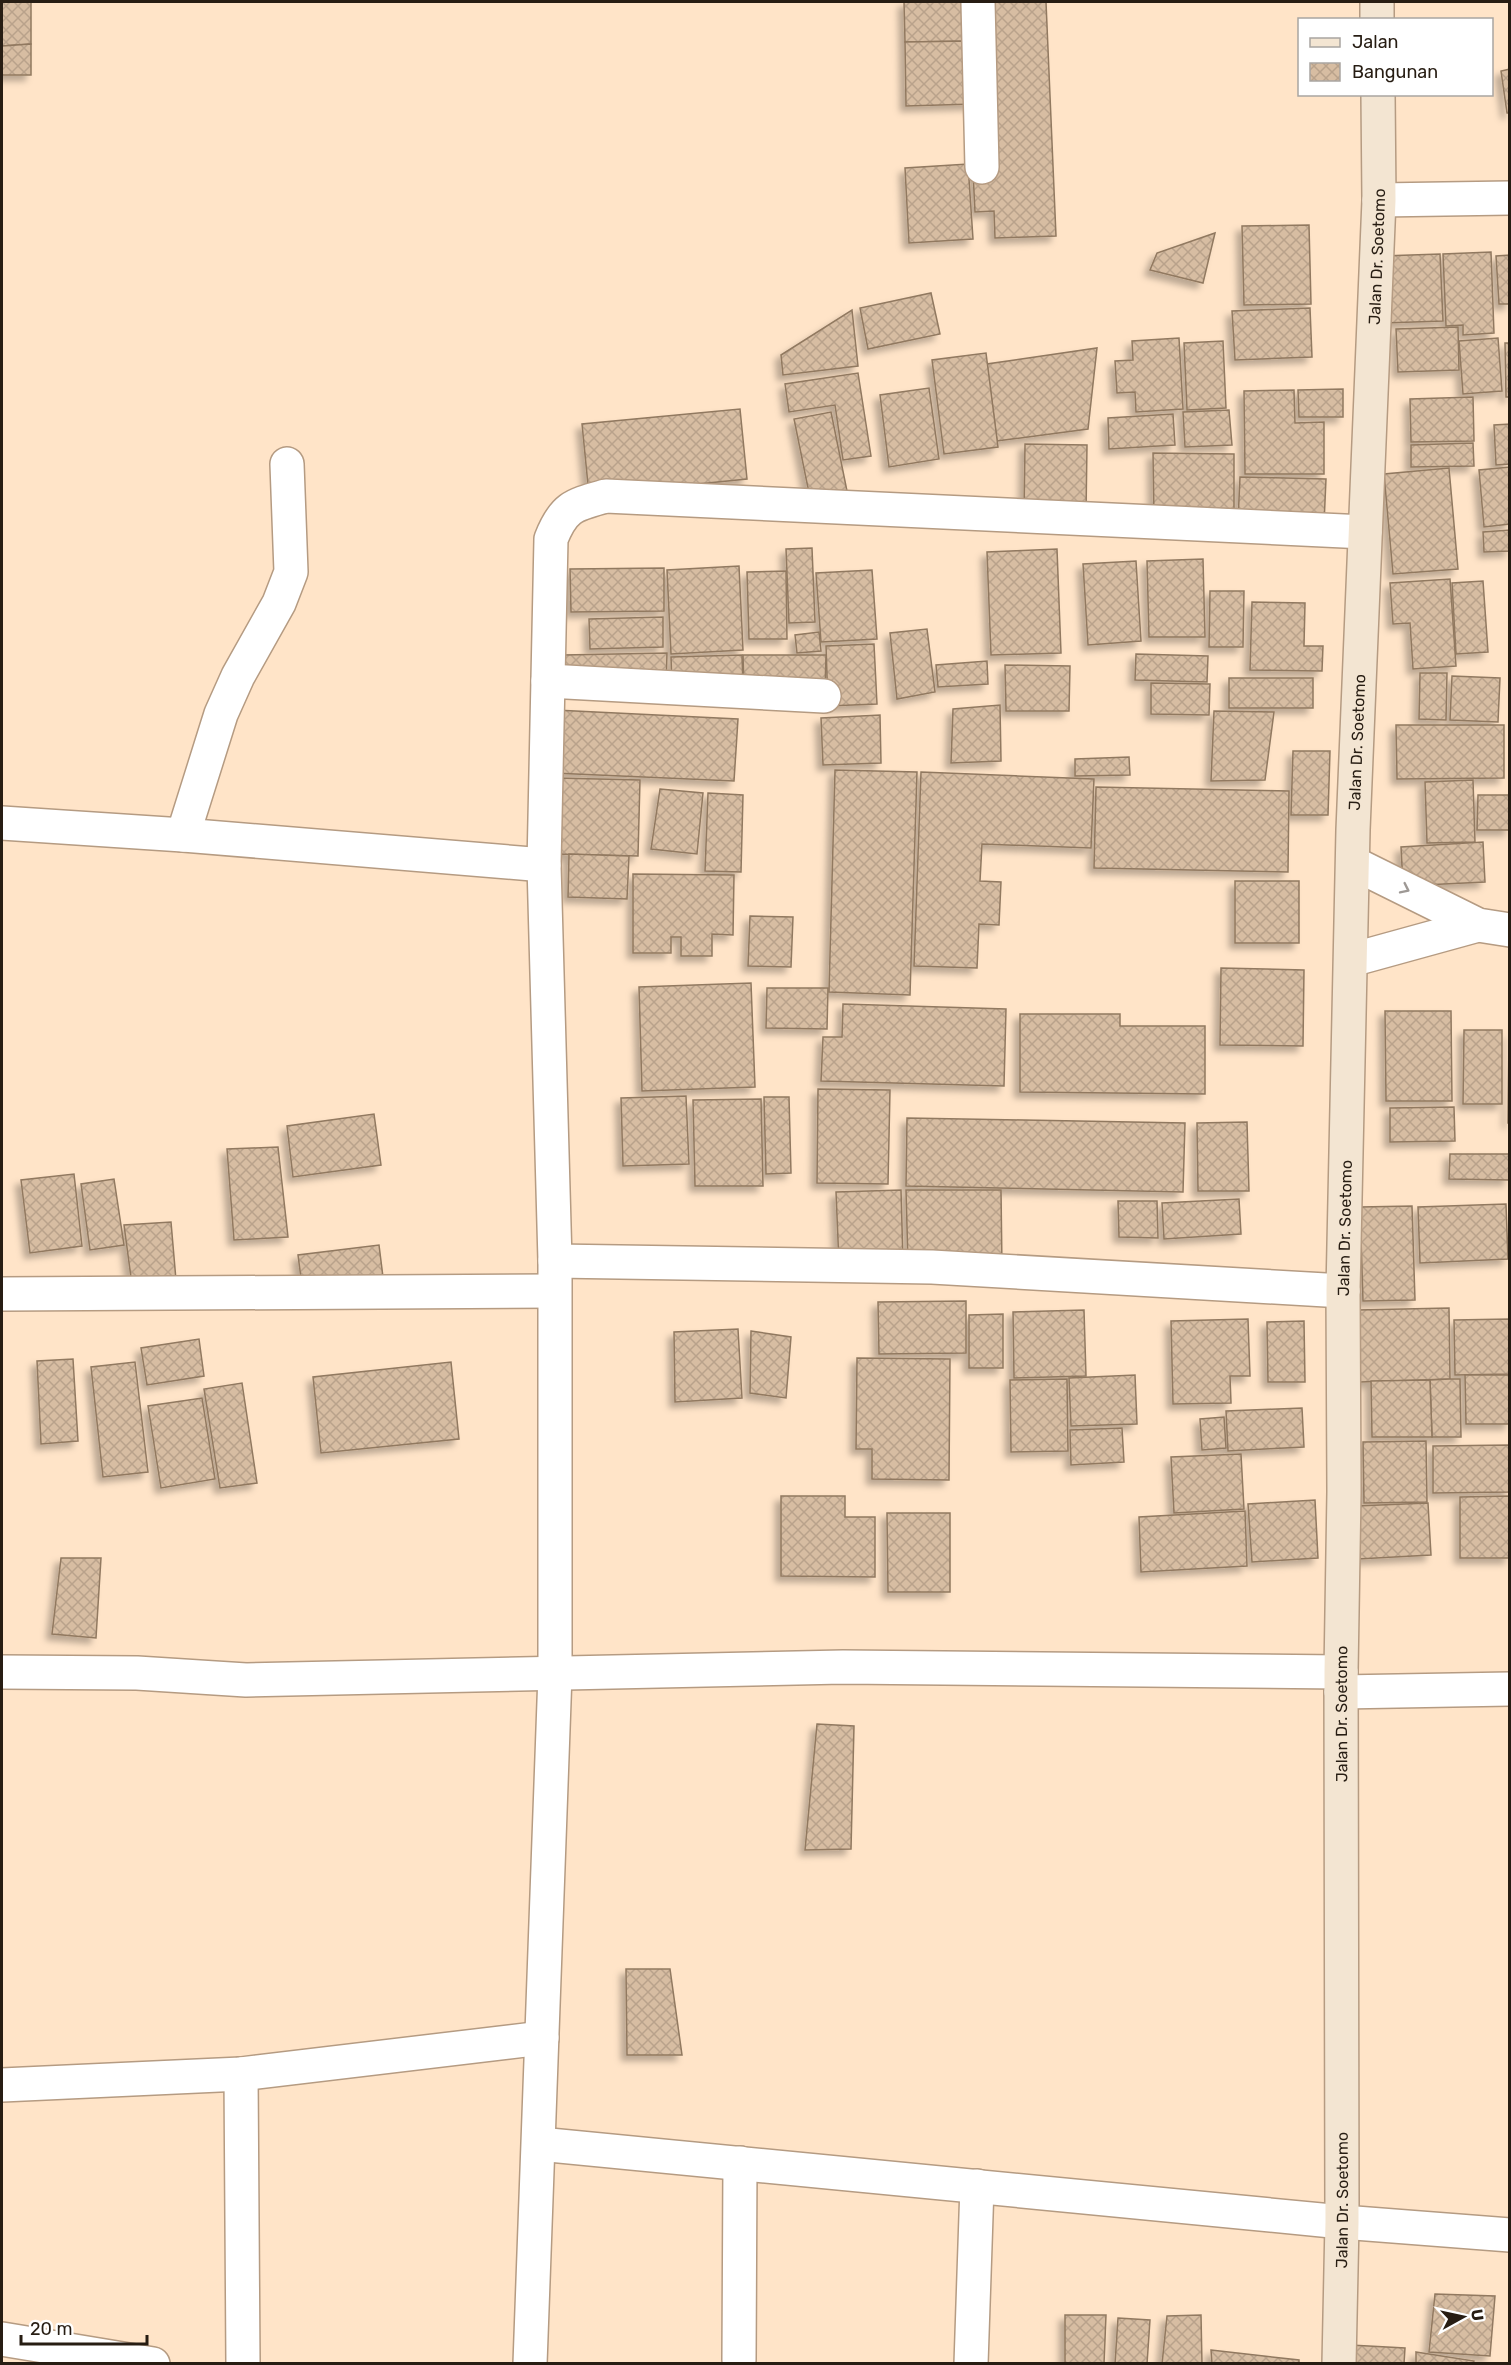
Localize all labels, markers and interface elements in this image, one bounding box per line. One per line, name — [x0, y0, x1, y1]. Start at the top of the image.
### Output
legend — [1298, 18, 1493, 96]
text: Jalan — [1352, 31, 1399, 53]
text: Bangunan — [1352, 61, 1438, 83]
street label: Jalan Dr. Soetomo — [1364, 188, 1389, 325]
street label: Jalan Dr. Soetomo — [1344, 674, 1369, 811]
one-way arrow — [1399, 882, 1410, 894]
street label: Jalan Dr. Soetomo — [1333, 1160, 1355, 1296]
street label: Jalan Dr. Soetomo — [1331, 1646, 1351, 1782]
street label: Jalan Dr. Soetomo — [1332, 2132, 1352, 2268]
north arrow — [1433, 2287, 1493, 2347]
scale bar — [21, 2308, 147, 2346]
text: U — [1467, 2308, 1488, 2322]
text: 20 m — [30, 2318, 72, 2340]

